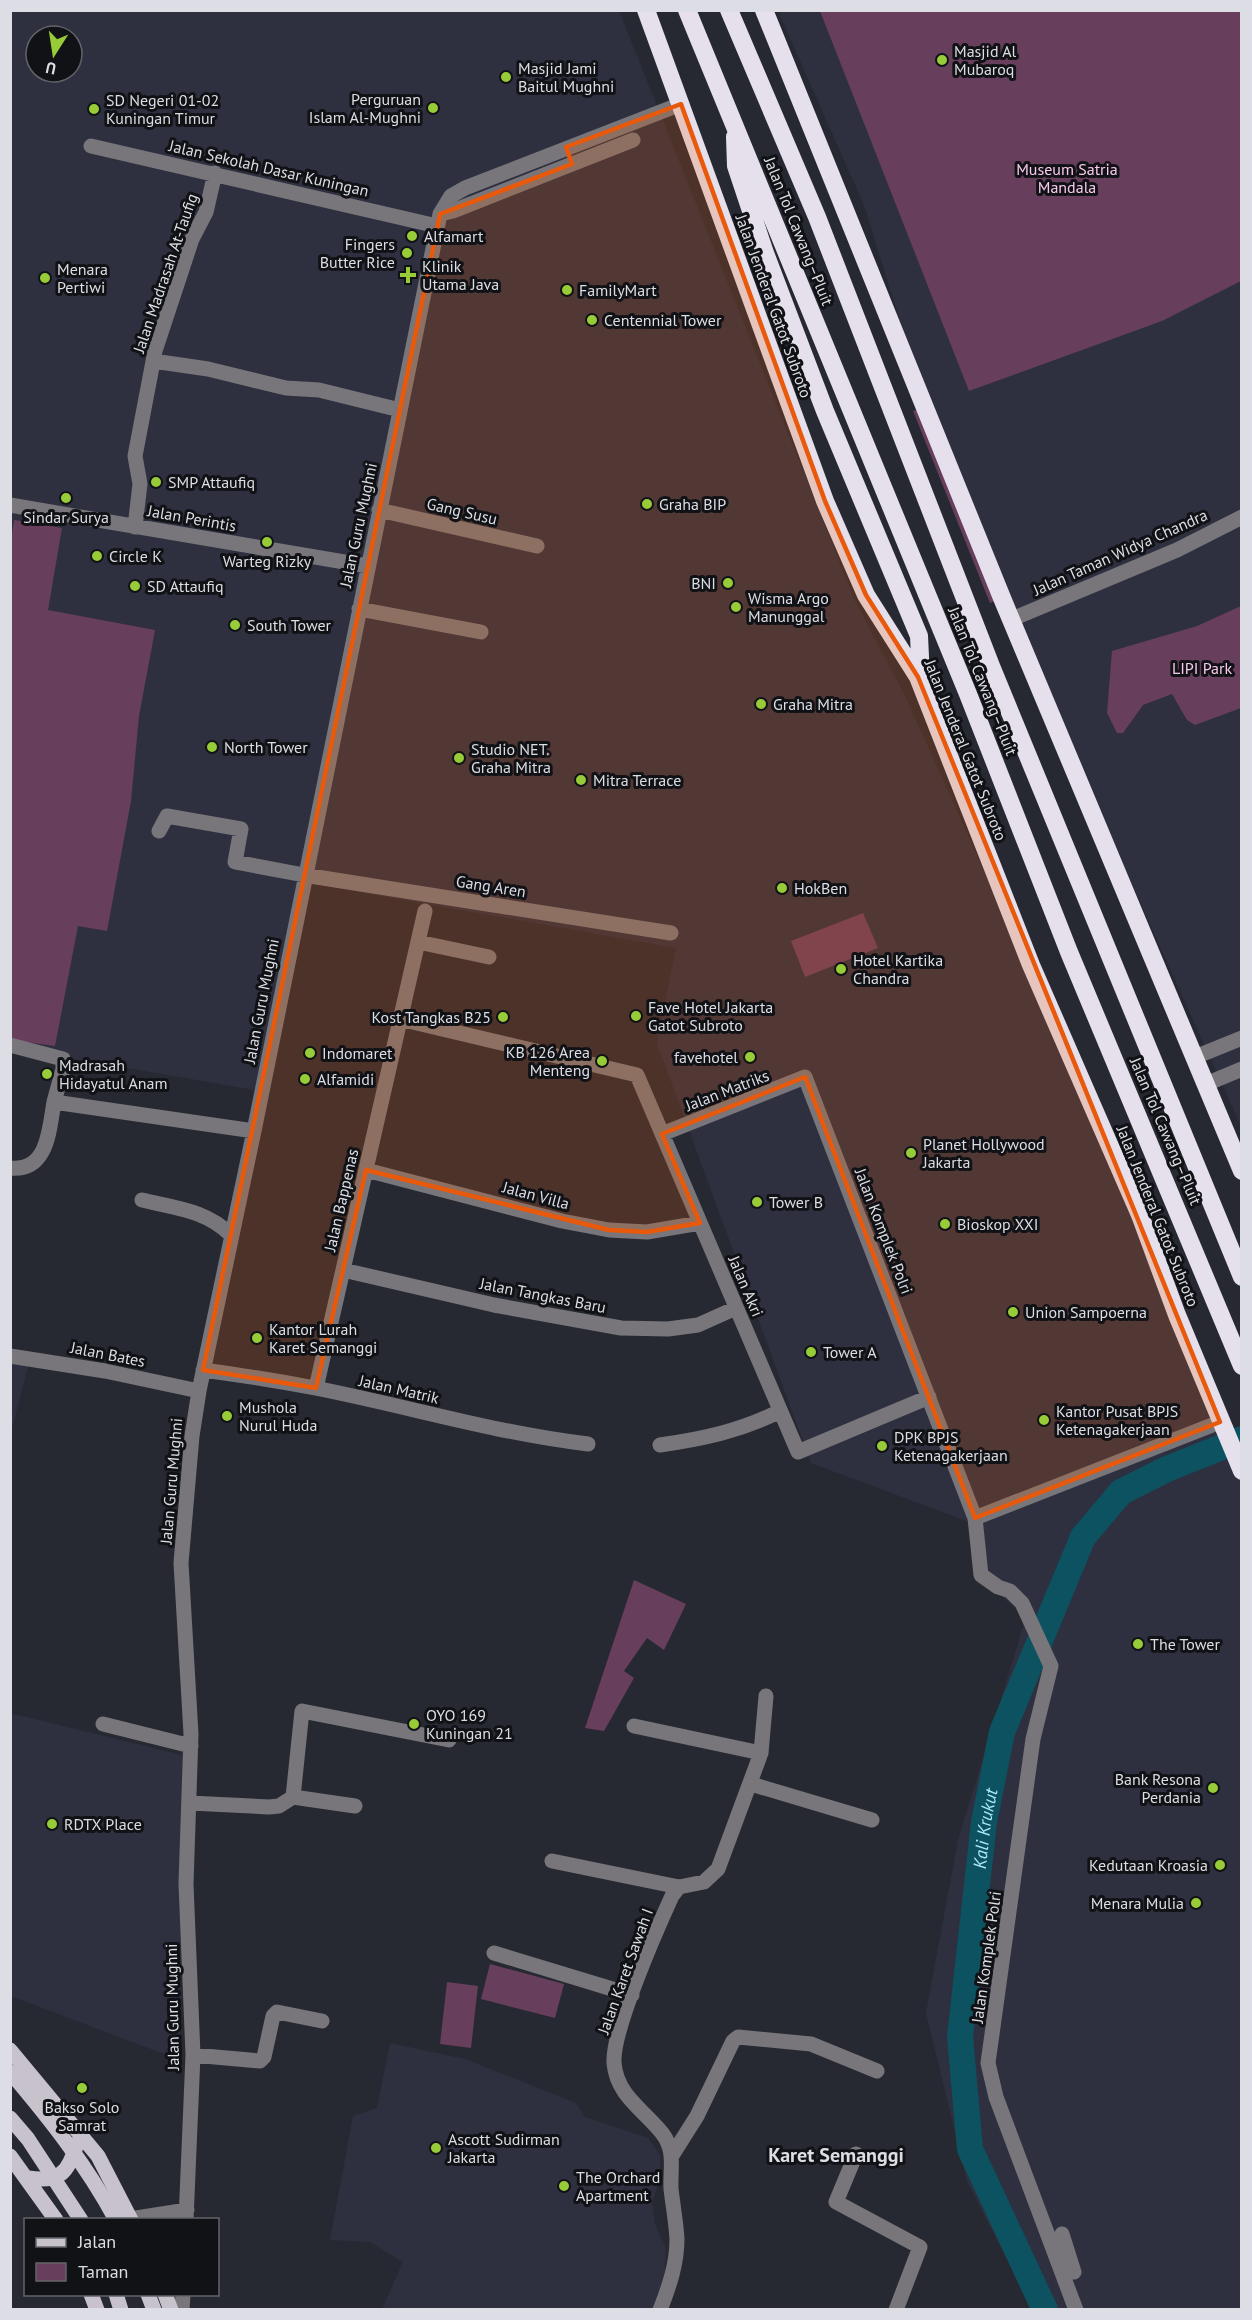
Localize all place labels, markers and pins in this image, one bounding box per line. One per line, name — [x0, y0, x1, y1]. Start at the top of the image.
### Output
place label: Masjid Al Mubaroq — [954, 41, 1017, 79]
marker: Masjid Al Mubaroq — [935, 53, 949, 67]
place label: Masjid Jami Baitul Mughni — [518, 58, 614, 96]
marker: Masjid Jami Baitul Mughni — [499, 70, 513, 84]
place label: Perguruan Islam Al-Mughni — [309, 89, 421, 127]
place label: SD Negeri 01-02 Kuningan Timur — [106, 90, 219, 128]
marker: Perguruan Islam Al-Mughni — [426, 101, 440, 115]
marker: SD Negeri 01-02 Kuningan Timur — [87, 102, 101, 116]
place label: Alfamart — [424, 226, 484, 246]
marker: Alfamart — [405, 229, 419, 243]
place label: Fingers Butter Rice — [320, 234, 395, 272]
marker: Fingers Butter Rice — [400, 246, 414, 260]
place label: Klinik Utama Java — [422, 256, 499, 294]
place label: Menara Pertiwi — [57, 259, 108, 297]
marker: Klinik Utama Java — [399, 266, 417, 284]
marker: Menara Pertiwi — [38, 271, 52, 285]
place label: FamilyMart — [579, 280, 657, 300]
marker: FamilyMart — [560, 283, 574, 297]
place label: Centennial Tower — [604, 310, 722, 330]
marker: Centennial Tower — [585, 313, 599, 327]
place label: SMP Attaufiq — [168, 472, 255, 492]
marker: SMP Attaufiq — [149, 475, 163, 489]
marker: Sindar Surya — [59, 491, 73, 505]
place label: Graha BIP — [659, 494, 726, 514]
marker: Graha BIP — [640, 497, 654, 511]
place label: Sindar Surya — [23, 507, 109, 527]
marker: Warteg Rizky — [260, 535, 274, 549]
place label: Circle K — [109, 546, 162, 566]
marker: Circle K — [90, 549, 104, 563]
place label: Warteg Rizky — [223, 551, 312, 571]
place label: BNI — [691, 573, 716, 593]
place label: SD Attaufiq — [147, 576, 223, 596]
marker: BNI — [721, 576, 735, 590]
marker: SD Attaufiq — [128, 579, 142, 593]
place label: Wisma Argo Manunggal — [748, 588, 829, 626]
marker: Wisma Argo Manunggal — [729, 600, 743, 614]
place label: South Tower — [247, 615, 332, 635]
marker: South Tower — [228, 618, 242, 632]
place label: Graha Mitra — [773, 694, 853, 714]
marker: Graha Mitra — [754, 697, 768, 711]
place label: North Tower — [224, 737, 308, 757]
place label: Studio NET. Graha Mitra — [471, 739, 551, 777]
marker: North Tower — [205, 740, 219, 754]
marker: Studio NET. Graha Mitra — [452, 751, 466, 765]
place label: Mitra Terrace — [593, 770, 681, 790]
marker: Mitra Terrace — [574, 773, 588, 787]
place label: HokBen — [794, 878, 847, 898]
marker: HokBen — [775, 881, 789, 895]
place label: Hotel Kartika Chandra — [853, 950, 943, 988]
marker: Hotel Kartika Chandra — [834, 962, 848, 976]
place label: Fave Hotel Jakarta Gatot Subroto — [648, 997, 773, 1035]
place label: Kost Tangkas B25 — [372, 1007, 491, 1027]
marker: Fave Hotel Jakarta Gatot Subroto — [629, 1009, 643, 1023]
marker: Kost Tangkas B25 — [496, 1010, 510, 1024]
place label: KB 126 Area Menteng — [506, 1042, 590, 1080]
place label: Indomaret — [322, 1043, 393, 1063]
marker: Indomaret — [303, 1046, 317, 1060]
place label: favehotel — [674, 1047, 738, 1067]
marker: favehotel — [743, 1050, 757, 1064]
marker: KB 126 Area Menteng — [595, 1054, 609, 1068]
place label: Madrasah Hidayatul Anam — [59, 1055, 168, 1093]
marker: Madrasah Hidayatul Anam — [40, 1067, 54, 1081]
place label: Alfamidi — [317, 1069, 374, 1089]
marker: Alfamidi — [298, 1072, 312, 1086]
place label: Planet Hollywood Jakarta — [922, 1134, 1045, 1172]
marker: Planet Hollywood Jakarta — [904, 1146, 918, 1160]
place label: Tower B — [769, 1192, 823, 1212]
marker: Tower B — [750, 1195, 764, 1209]
place label: Bioskop XXI — [957, 1214, 1038, 1234]
marker: Bioskop XXI — [938, 1217, 952, 1231]
place label: Union Sampoerna — [1025, 1302, 1147, 1322]
marker: Union Sampoerna — [1006, 1305, 1020, 1319]
place label: Kantor Lurah Karet Semanggi — [269, 1319, 377, 1357]
marker: Kantor Lurah Karet Semanggi — [250, 1331, 264, 1345]
place label: Tower A — [823, 1342, 877, 1362]
marker: Tower A — [804, 1345, 818, 1359]
place label: Mushola Nurul Huda — [239, 1397, 317, 1435]
place label: Kantor Pusat BPJS Ketenagakerjaan — [1056, 1401, 1178, 1439]
marker: Mushola Nurul Huda — [220, 1409, 234, 1423]
marker: Kantor Pusat BPJS Ketenagakerjaan — [1037, 1413, 1051, 1427]
place label: DPK BPJS Ketenagakerjaan — [894, 1427, 1008, 1465]
marker: DPK BPJS Ketenagakerjaan — [875, 1439, 889, 1453]
place label: The Tower — [1150, 1634, 1220, 1654]
marker: The Tower — [1131, 1637, 1145, 1651]
place label: OYO 169 Kuningan 21 — [426, 1705, 513, 1743]
marker: OYO 169 Kuningan 21 — [407, 1717, 421, 1731]
place label: Bank Resona Perdania — [1115, 1769, 1201, 1807]
marker: Bank Resona Perdania — [1206, 1781, 1220, 1795]
place label: RDTX Place — [64, 1814, 142, 1834]
marker: RDTX Place — [45, 1817, 59, 1831]
place label: Kedutaan Kroasia — [1089, 1855, 1208, 1875]
marker: Kedutaan Kroasia — [1213, 1858, 1227, 1872]
place label: Menara Mulia — [1091, 1893, 1184, 1913]
marker: Menara Mulia — [1189, 1896, 1203, 1910]
marker: Bakso Solo Samrat — [75, 2081, 89, 2095]
place label: Bakso Solo Samrat — [45, 2097, 119, 2135]
place label: Ascott Sudirman Jakarta — [447, 2129, 560, 2167]
marker: Ascott Sudirman Jakarta — [429, 2141, 443, 2155]
place label: The Orchard Apartment — [576, 2167, 660, 2205]
marker: The Orchard Apartment — [557, 2179, 571, 2193]

